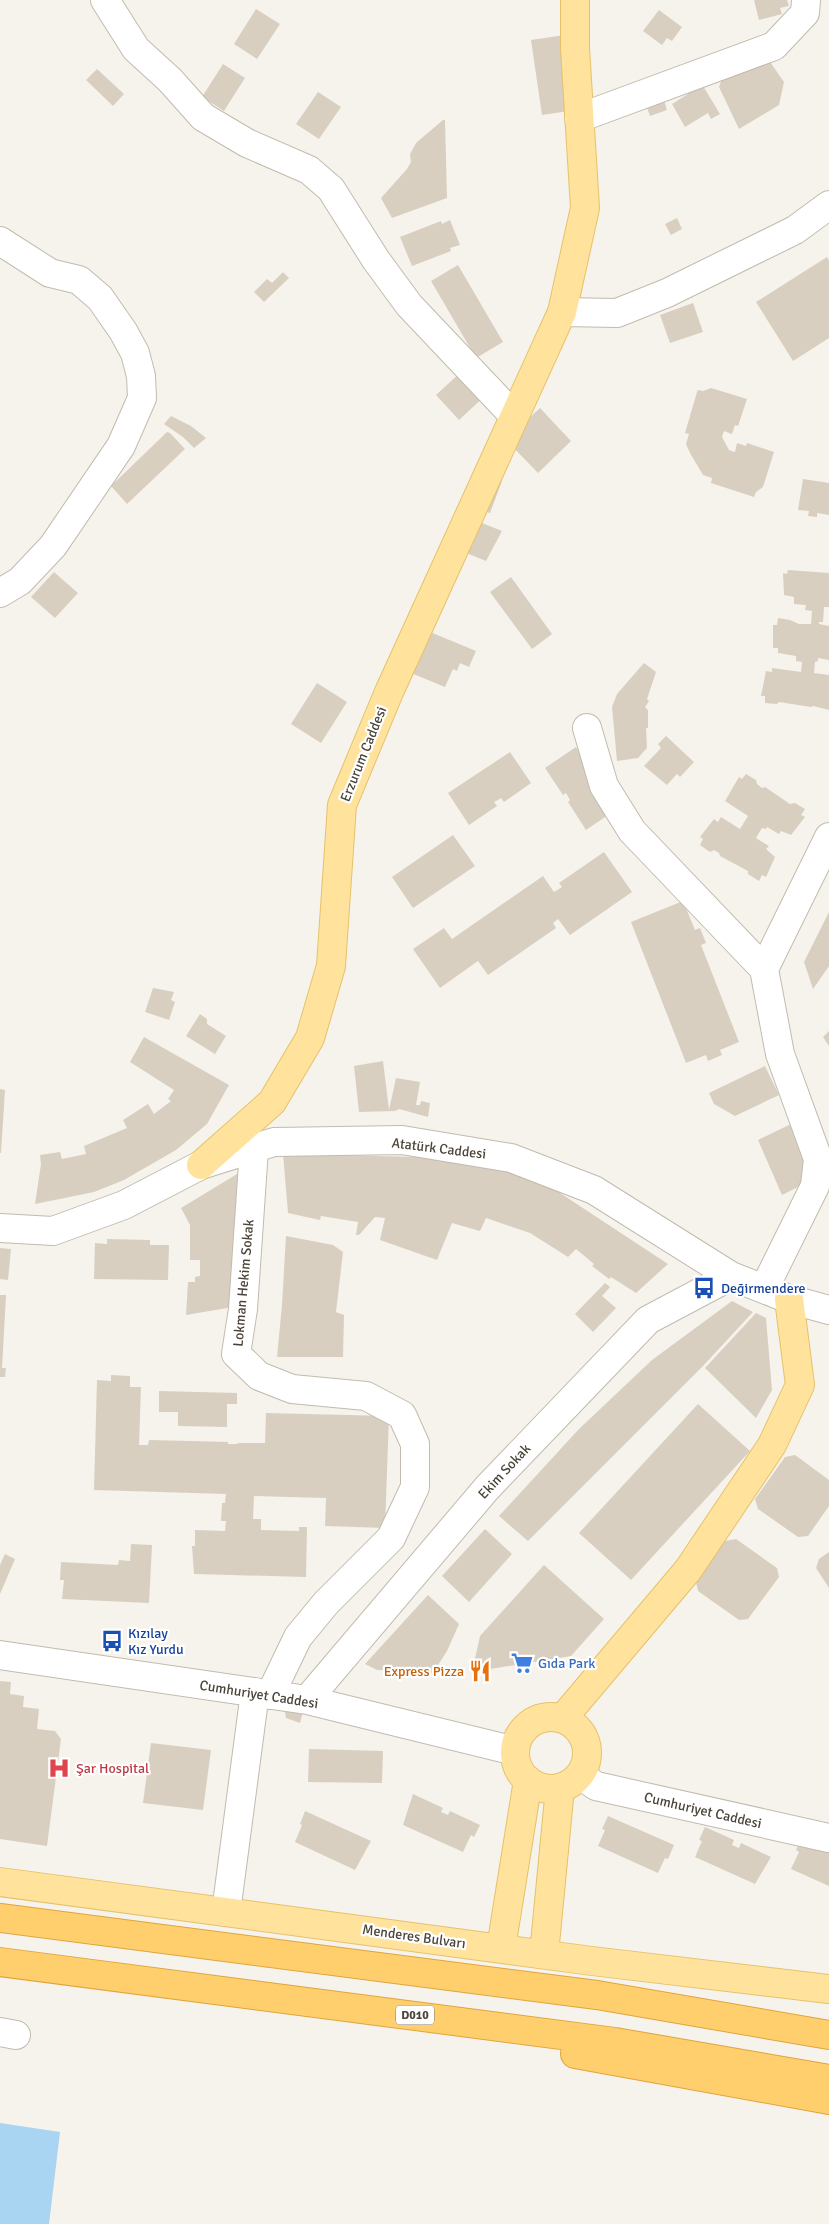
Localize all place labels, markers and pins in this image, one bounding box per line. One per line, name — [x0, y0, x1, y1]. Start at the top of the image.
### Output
bus stop icon: Değirmendere — [691, 1275, 717, 1301]
place label: Değirmendere — [721, 1280, 806, 1297]
place label: Kızılay Kız Yurdu — [128, 1625, 184, 1658]
bus stop icon: Kızılay Kız Yurdu — [99, 1628, 125, 1654]
supermarket icon: Gıda Park — [509, 1650, 535, 1676]
place label: Gıda Park — [538, 1655, 595, 1672]
restaurant icon: Express Pizza — [467, 1658, 493, 1684]
place label: Express Pizza — [384, 1663, 464, 1680]
hospital icon: Şar Hospital — [46, 1755, 72, 1781]
place label: Şar Hospital — [76, 1760, 149, 1777]

